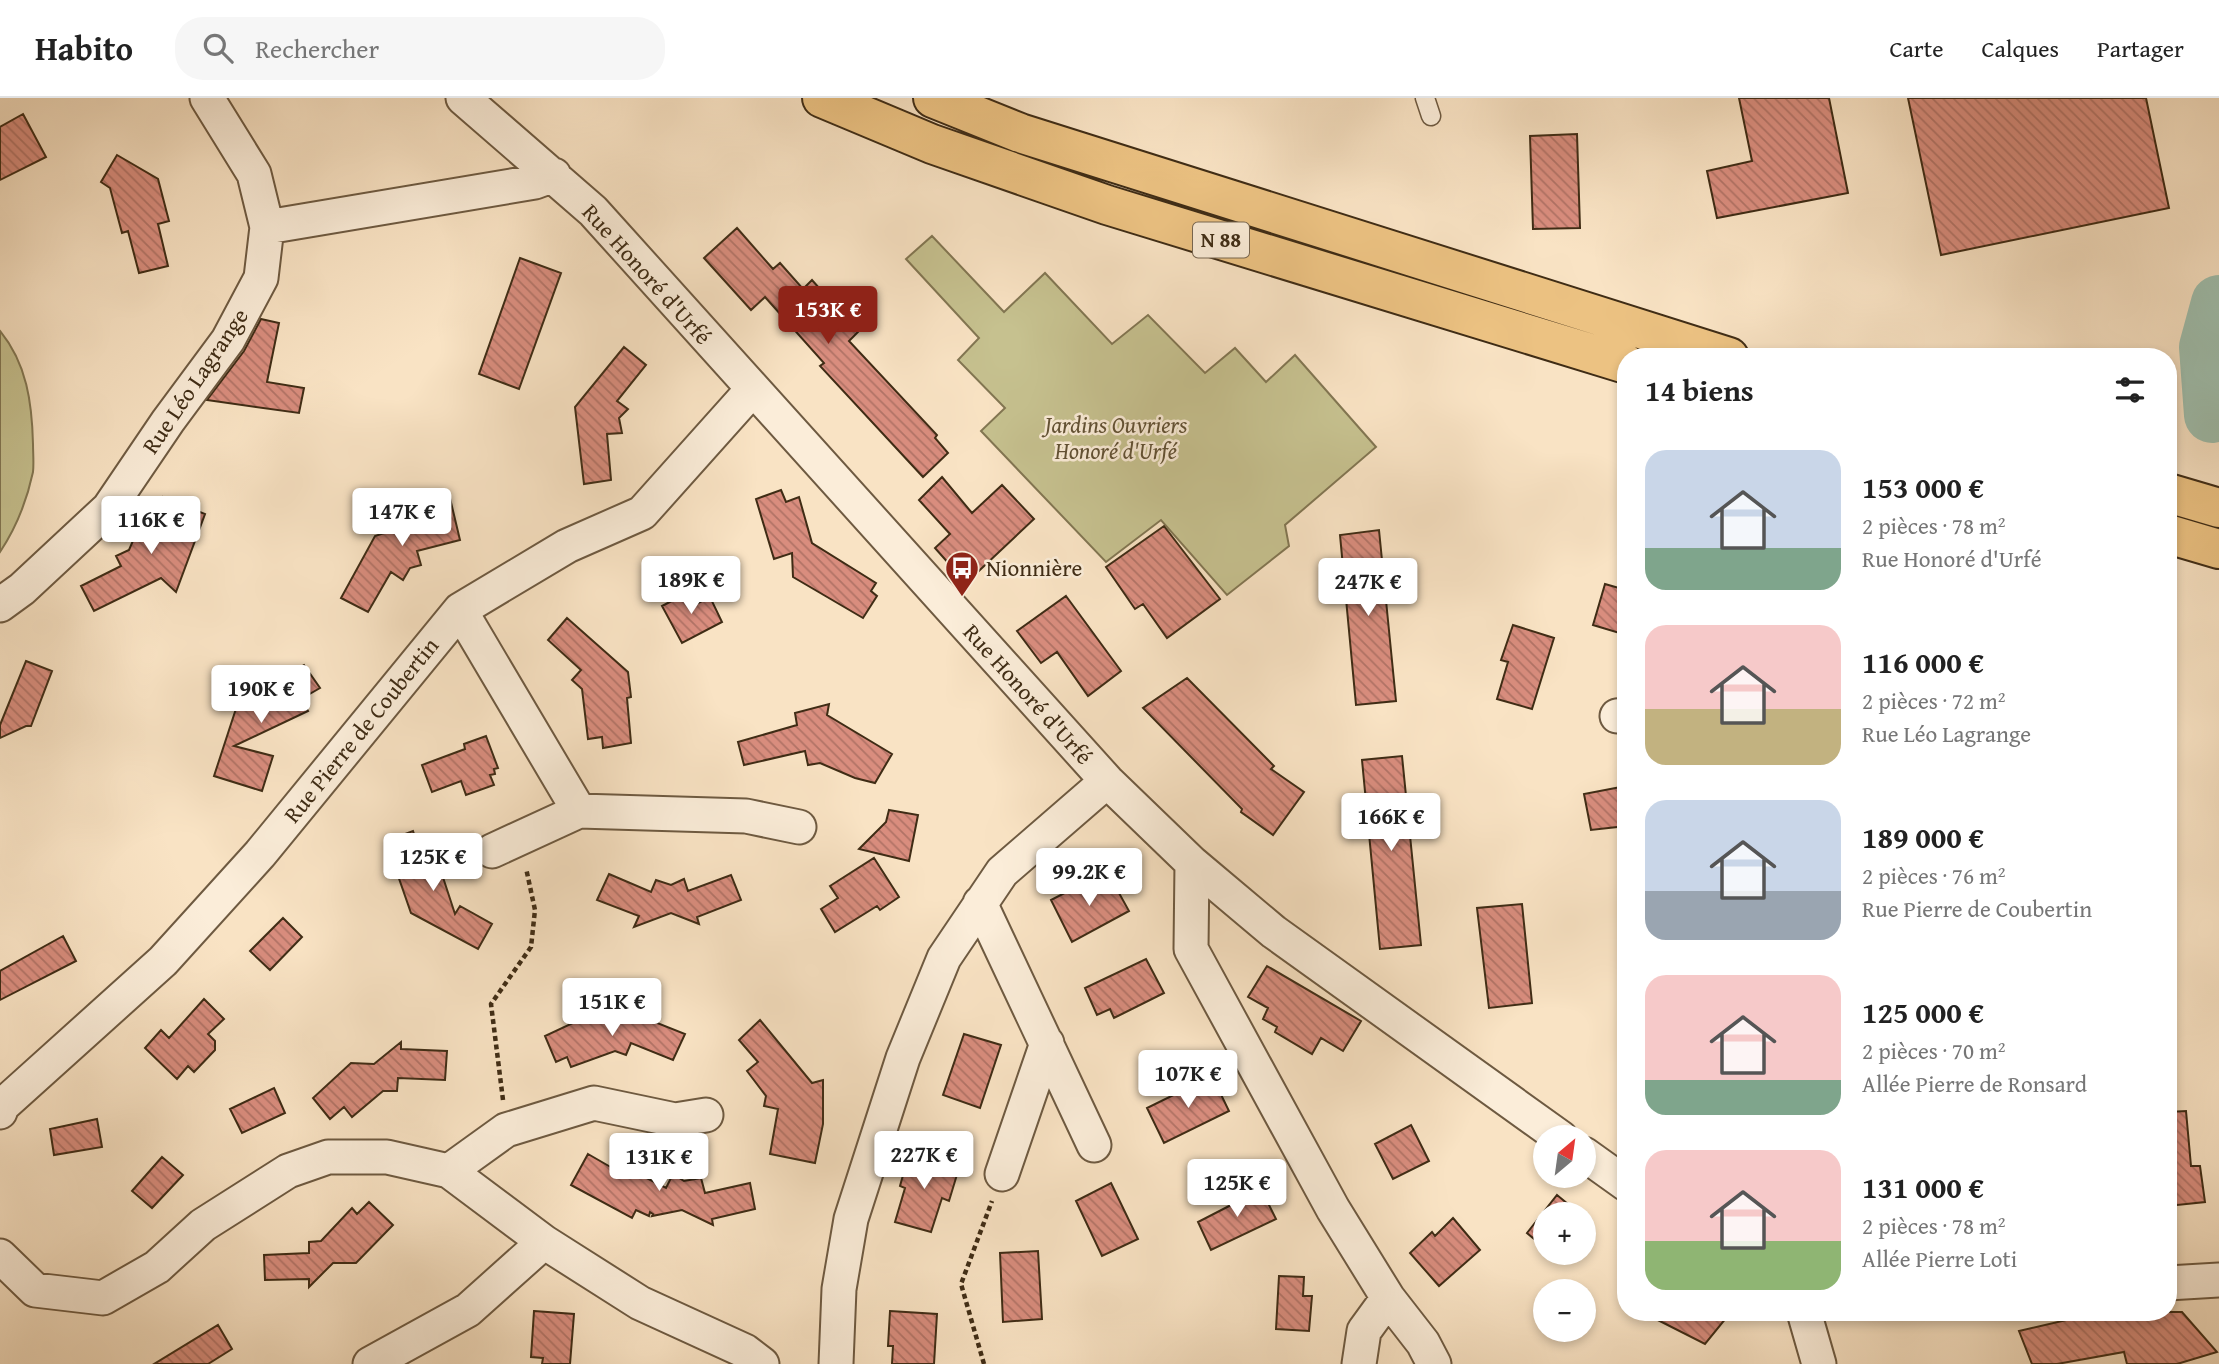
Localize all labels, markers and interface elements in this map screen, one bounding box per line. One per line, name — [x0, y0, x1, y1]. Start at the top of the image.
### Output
search box — [175, 17, 665, 80]
text: Habito — [35, 24, 133, 72]
icon: search — [199, 29, 237, 67]
text: Rechercher — [255, 29, 379, 68]
text: Carte — [1889, 31, 1943, 66]
text: Calques — [1981, 31, 2059, 66]
text: Partager — [2097, 31, 2184, 66]
street label: Rue Honoré d'Urfé — [575, 196, 720, 351]
road number: N 88 — [1193, 222, 1249, 258]
pin: 153K € — [771, 286, 885, 346]
text: 153K € — [794, 292, 862, 325]
street label: Rue Léo Lagrange — [134, 301, 256, 460]
text: 14 biens — [1645, 368, 1754, 412]
icon: filters — [2111, 371, 2149, 409]
park label: Jardins Ouvriers Honoré d'Urfé — [1041, 408, 1188, 467]
text: 153 000 € — [1862, 465, 1984, 509]
icon: home — [1701, 478, 1785, 562]
pin: 147K € — [345, 489, 459, 548]
text: 147K € — [368, 494, 436, 527]
pin: 116K € — [94, 496, 208, 556]
text: 116K € — [117, 502, 185, 535]
text: 2 pièces · 78 m² — [1862, 509, 2006, 542]
text: Rue Honoré d'Urfé — [1862, 542, 2042, 575]
bus stop icon: Nionnière — [943, 549, 981, 598]
place label: Nionnière — [986, 551, 1082, 584]
pin: 189K € — [634, 556, 748, 616]
pin: 247K € — [1311, 559, 1425, 618]
text: 189K € — [657, 562, 725, 595]
text: 247K € — [1334, 564, 1402, 597]
street label: Rue Honoré d'Urfé — [956, 616, 1101, 771]
street label: Rue Pierre de Coubertin — [275, 630, 446, 829]
text: 116 000 € — [1862, 640, 1984, 684]
icon: home — [1701, 653, 1785, 737]
pin: 190K € — [204, 666, 318, 725]
text: 190K € — [227, 671, 295, 704]
text: 2 pièces · 72 m² — [1862, 684, 2006, 717]
text: Rue Léo Lagrange — [1862, 717, 2031, 750]
pin: 166K € — [1334, 794, 1448, 853]
text: 166K € — [1357, 799, 1425, 832]
text: 189 000 € — [1862, 815, 1984, 859]
icon: home — [1701, 828, 1785, 912]
pin: 125K € — [376, 834, 490, 893]
text: 125K € — [399, 839, 467, 872]
pin: 99.2K € — [1024, 848, 1154, 908]
text: 99.2K € — [1052, 854, 1126, 887]
text: 2 pièces · 76 m² — [1862, 859, 2006, 892]
text: Rue Pierre de Coubertin — [1862, 892, 2092, 925]
pin: 151K € — [555, 978, 669, 1038]
text: 151K € — [578, 984, 646, 1017]
text: 125 000 € — [1862, 990, 1984, 1034]
icon: home — [1701, 1003, 1785, 1087]
text: 2 pièces · 70 m² — [1862, 1034, 2006, 1067]
pin: 107K € — [1131, 1051, 1245, 1110]
text: 107K € — [1154, 1056, 1222, 1089]
text: Allée Pierre de Ronsard — [1862, 1067, 2087, 1100]
north arrow — [1533, 1125, 1596, 1188]
map controls — [1533, 1125, 1596, 1342]
pin: 227K € — [867, 1132, 981, 1191]
pin: 131K € — [602, 1134, 716, 1193]
text: 227K € — [890, 1137, 958, 1170]
text: 131K € — [625, 1139, 693, 1172]
pin: 125K € — [1180, 1160, 1294, 1219]
text: 125K € — [1203, 1165, 1271, 1198]
text: 131 000 € — [1862, 1165, 1984, 1209]
icon: home — [1701, 1178, 1785, 1262]
button: + — [1533, 1202, 1596, 1265]
text: 2 pièces · 78 m² — [1862, 1209, 2006, 1242]
text: Allée Pierre Loti — [1862, 1242, 2017, 1275]
button: − — [1533, 1279, 1596, 1342]

